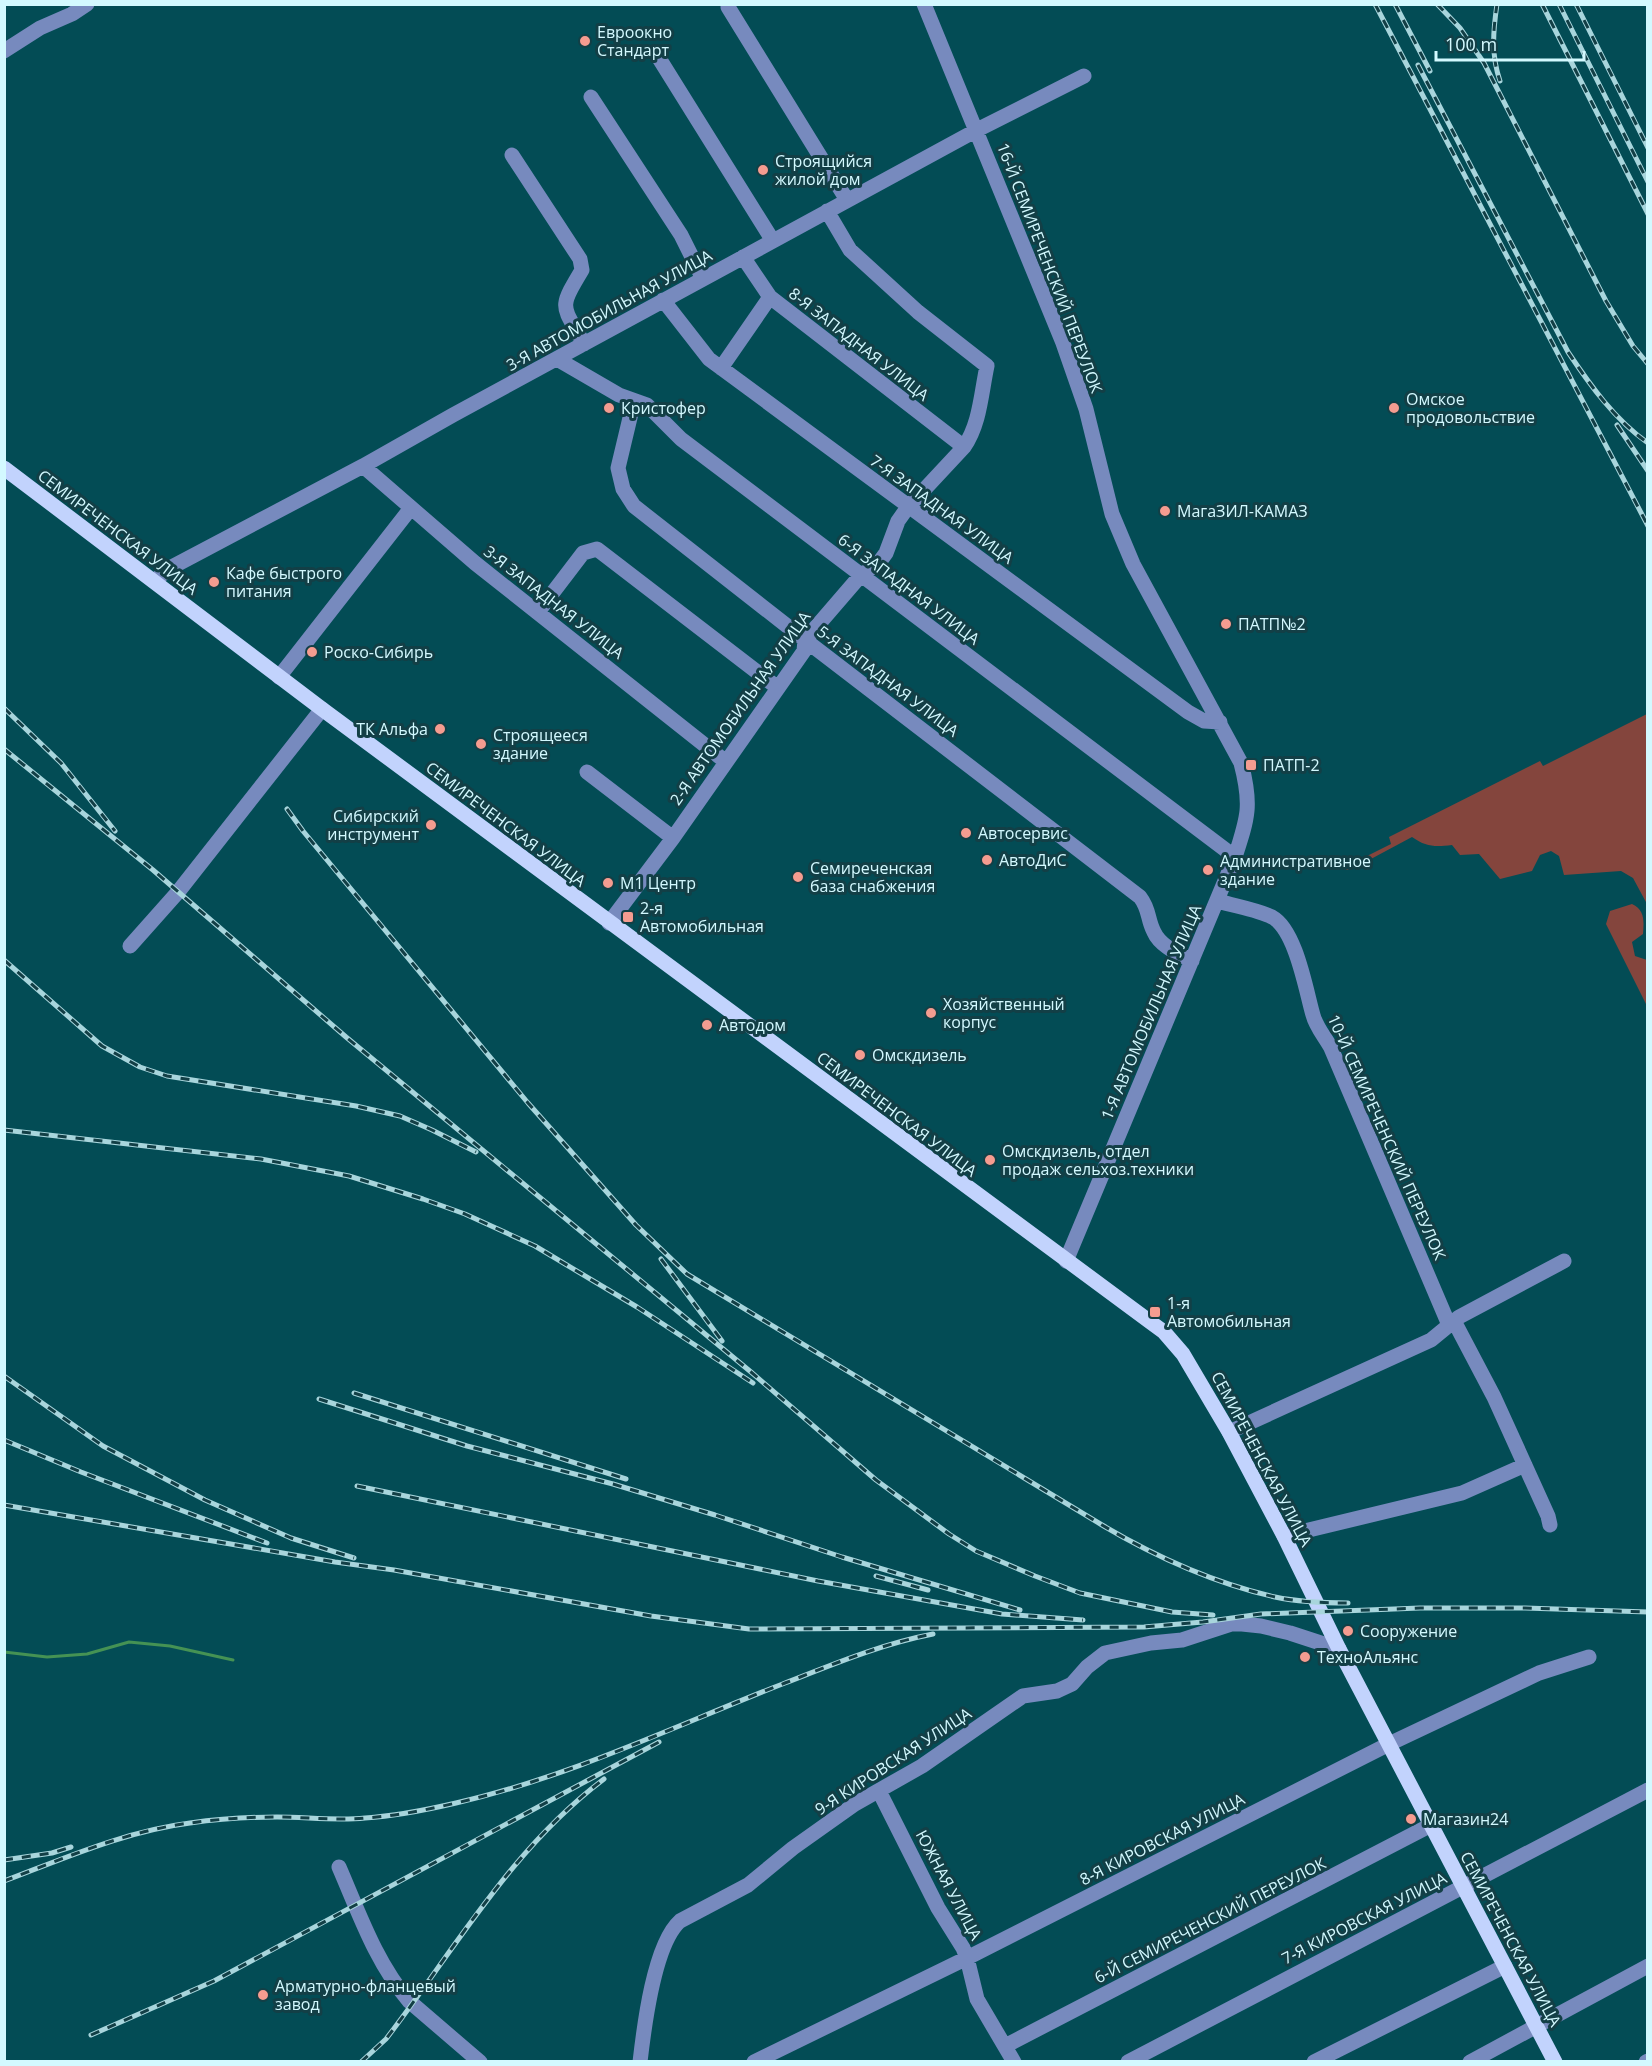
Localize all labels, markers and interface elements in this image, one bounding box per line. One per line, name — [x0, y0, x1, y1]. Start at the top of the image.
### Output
place label: Евроокно Стандарт — [597, 21, 672, 61]
scale bar — [1436, 24, 1584, 62]
text: 100 m — [1445, 32, 1497, 56]
marker: Евроокно Стандарт — [578, 34, 592, 48]
street label: 16-Й СЕМИРЕЧЕНСКИЙ ПЕРЕУЛОК — [992, 140, 1108, 396]
place label: Строящийся жилой дом — [775, 150, 872, 190]
marker: Строящийся жилой дом — [756, 163, 770, 177]
street label: 3-Я АВТОМОБИЛЬНАЯ УЛИЦА — [502, 244, 716, 376]
street label: 8-Я ЗАПАДНАЯ УЛИЦА — [784, 282, 934, 406]
place label: Омское продовольствие — [1406, 388, 1535, 428]
place label: Кристофер — [621, 397, 706, 419]
marker: Кристофер — [602, 401, 616, 415]
marker: Омское продовольствие — [1387, 401, 1401, 415]
street label: 7-Я ЗАПАДНАЯ УЛИЦА — [866, 450, 1019, 569]
street label: СЕМИРЕЧЕНСКАЯ УЛИЦА — [33, 464, 203, 600]
place label: МагаЗИЛ-КАМАЗ — [1177, 500, 1308, 522]
marker: МагаЗИЛ-КАМАЗ — [1158, 504, 1172, 518]
street label: 6-Я ЗАПАДНАЯ УЛИЦА — [834, 528, 985, 650]
street label: 3-Я ЗАПАДНАЯ УЛИЦА — [479, 540, 629, 664]
place label: Кафе быстрого питания — [226, 562, 342, 602]
marker: Кафе быстрого питания — [207, 575, 221, 589]
street label: 2-Я АВТОМОБИЛЬНАЯ УЛИЦА — [664, 606, 816, 809]
place label: ПАТП№2 — [1238, 613, 1306, 635]
marker: ПАТП№2 — [1219, 617, 1233, 631]
street label: 5-Я ЗАПАДНАЯ УЛИЦА — [813, 620, 964, 742]
place label: Роско-Сибирь — [324, 641, 433, 663]
marker: Роско-Сибирь — [305, 645, 319, 659]
place label: ТК Альфа — [356, 718, 428, 740]
marker: ТК Альфа — [433, 722, 447, 736]
place label: Строящееся здание — [493, 724, 588, 764]
marker: Строящееся здание — [474, 737, 488, 751]
place label: ПАТП-2 — [1263, 754, 1320, 776]
street label: СЕМИРЕЧЕНСКАЯ УЛИЦА — [421, 756, 591, 892]
marker: ПАТП-2 — [1244, 758, 1258, 772]
place label: Сибирский инструмент — [327, 805, 419, 845]
marker: Сибирский инструмент — [424, 818, 438, 832]
place label: Автосервис — [978, 822, 1068, 844]
marker: Автосервис — [959, 826, 973, 840]
place label: АвтоДиС — [999, 849, 1067, 871]
place label: Административное здание — [1220, 850, 1371, 890]
marker: АвтоДиС — [980, 853, 994, 867]
place label: Семиреченская база снабжения — [810, 857, 935, 897]
marker: Административное здание — [1201, 863, 1215, 877]
marker: Семиреченская база снабжения — [791, 870, 805, 884]
place label: М1 Центр — [620, 872, 696, 894]
marker: М1 Центр — [601, 876, 615, 890]
place label: 2-я Автомобильная — [640, 897, 764, 937]
street label: 1-Я АВТОМОБИЛЬНАЯ УЛИЦА — [1096, 900, 1207, 1123]
marker: 2-я Автомобильная — [621, 910, 635, 924]
place label: Хозяйственный корпус — [943, 993, 1065, 1033]
marker: Хозяйственный корпус — [924, 1006, 938, 1020]
street label: 10-Й СЕМИРЕЧЕНСКИЙ ПЕРЕУЛОК — [1323, 1011, 1451, 1263]
place label: Автодом — [719, 1014, 786, 1036]
marker: Автодом — [700, 1018, 714, 1032]
place label: Омскдизель — [872, 1044, 967, 1066]
street label: СЕМИРЕЧЕНСКАЯ УЛИЦА — [812, 1046, 982, 1182]
marker: Омскдизель — [853, 1048, 867, 1062]
place label: Омскдизель, отдел продаж сельхоз.техники — [1002, 1140, 1194, 1180]
marker: Омскдизель, отдел продаж сельхоз.техники — [983, 1153, 997, 1167]
place label: 1-я Автомобильная — [1167, 1292, 1291, 1332]
marker: 1-я Автомобильная — [1148, 1305, 1162, 1319]
street label: СЕМИРЕЧЕНСКАЯ УЛИЦА — [1206, 1368, 1318, 1551]
place label: Сооружение — [1360, 1620, 1457, 1642]
marker: Сооружение — [1341, 1624, 1355, 1638]
place label: ТехноАльянс — [1317, 1646, 1419, 1668]
marker: ТехноАльянс — [1298, 1650, 1312, 1664]
street label: 9-Я КИРОВСКАЯ УЛИЦА — [811, 1702, 976, 1820]
street label: 8-Я КИРОВСКАЯ УЛИЦА — [1076, 1787, 1249, 1890]
place label: Магазин24 — [1423, 1808, 1508, 1830]
marker: Магазин24 — [1404, 1812, 1418, 1826]
street label: ЮЖНАЯ УЛИЦА — [911, 1826, 988, 1945]
street label: СЕМИРЕЧЕНСКАЯ УЛИЦА — [1455, 1848, 1567, 2031]
street label: 6-Й СЕМИРЕЧЕНСКИЙ ПЕРЕУЛОК — [1090, 1852, 1330, 1988]
street label: 7-Я КИРОВСКАЯ УЛИЦА — [1278, 1866, 1451, 1969]
place label: Арматурно-фланцевый завод — [275, 1975, 456, 2015]
marker: Арматурно-фланцевый завод — [256, 1988, 270, 2002]

